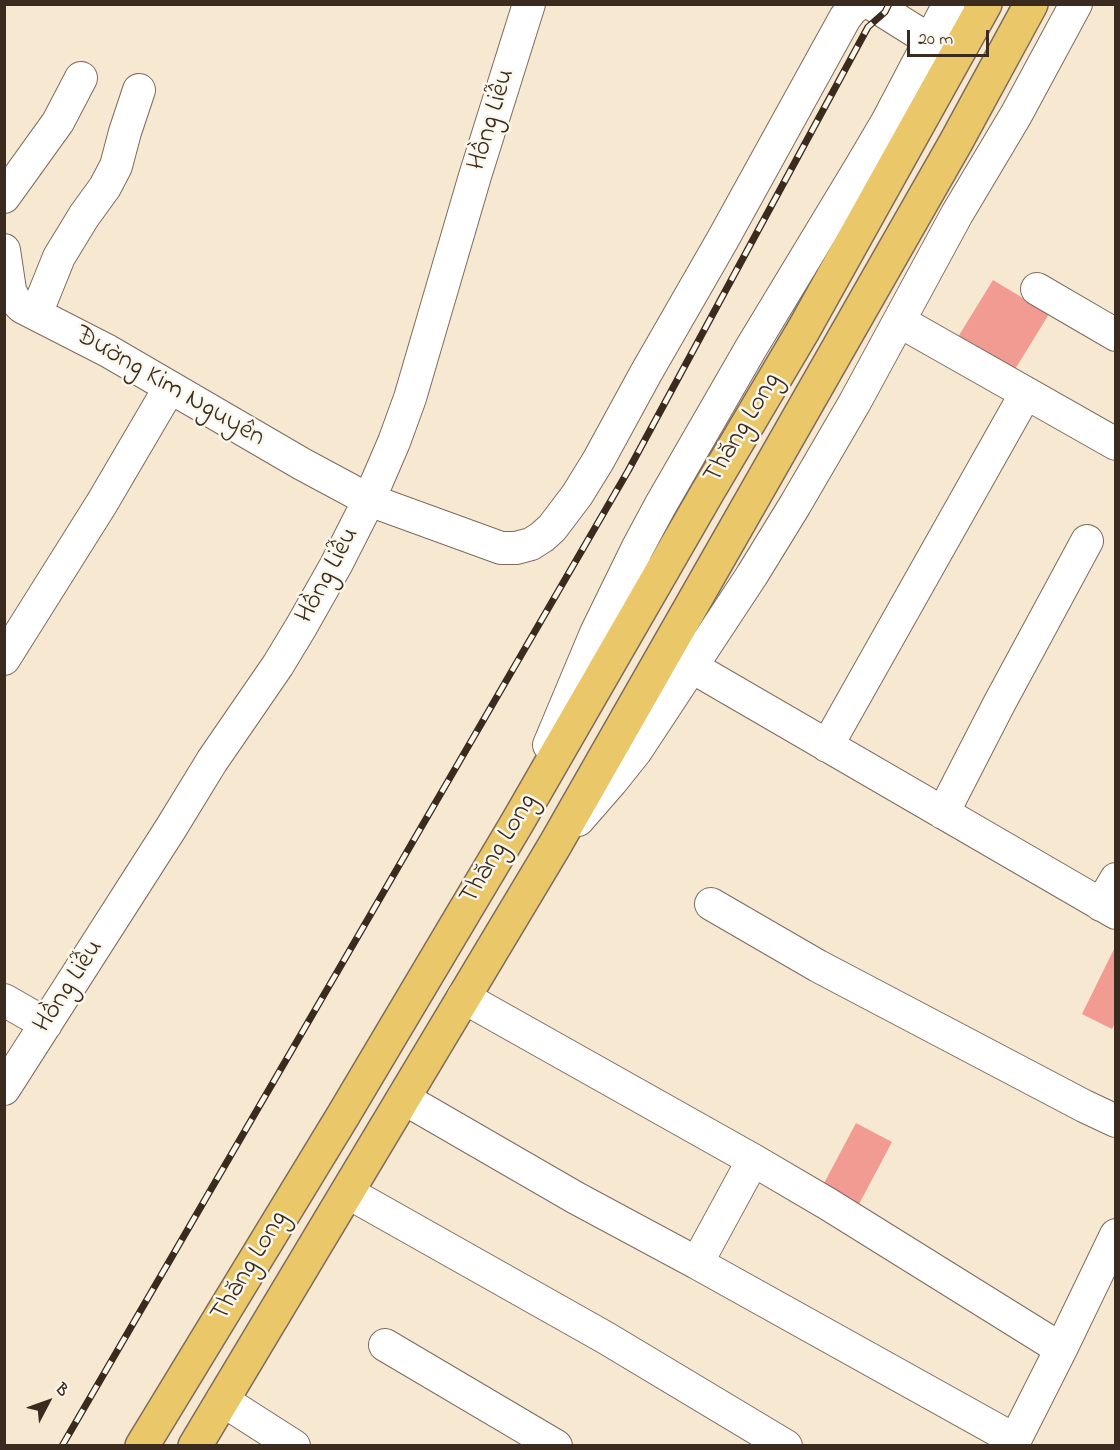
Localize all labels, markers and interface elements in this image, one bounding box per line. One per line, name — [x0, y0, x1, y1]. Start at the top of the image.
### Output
scale bar — [910, 18, 992, 56]
text: 20 m — [918, 27, 953, 53]
street label: Hồng Liễu — [462, 65, 524, 175]
street label: Đường Kim Nguyên — [68, 320, 270, 456]
street label: Thăng Long — [698, 368, 790, 490]
street label: Hồng Liễu — [290, 522, 368, 630]
street label: Thăng Long — [454, 789, 546, 911]
street label: Hồng Liễu — [28, 934, 112, 1040]
street label: Thăng Long — [205, 1206, 297, 1328]
north arrow — [18, 1372, 78, 1432]
text: B — [49, 1378, 74, 1402]

